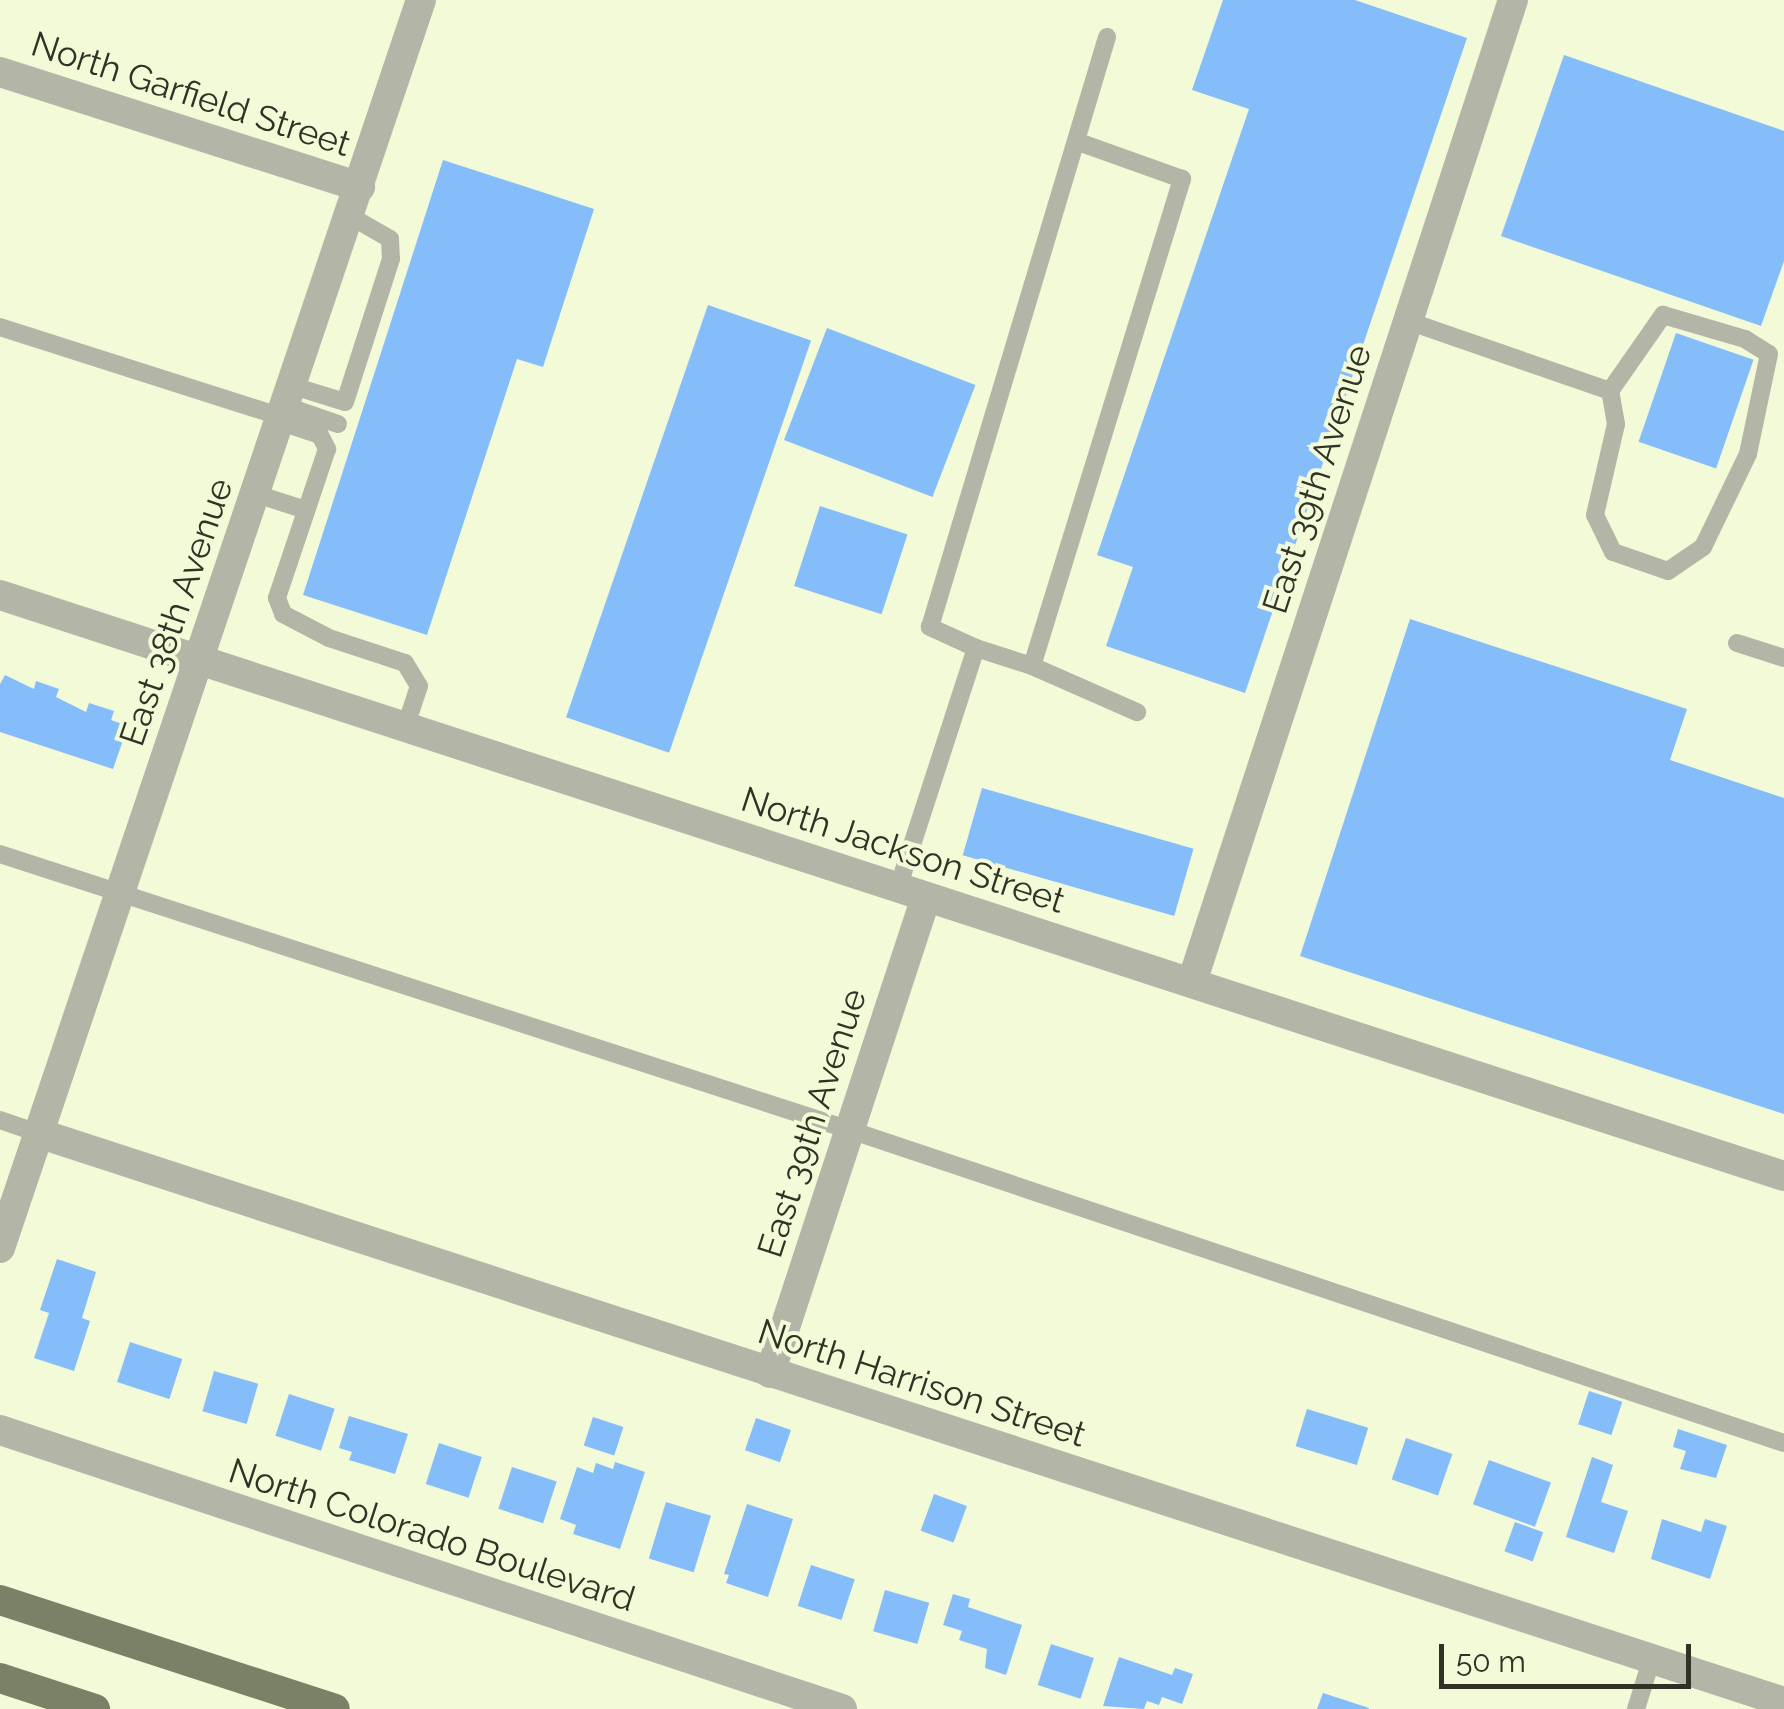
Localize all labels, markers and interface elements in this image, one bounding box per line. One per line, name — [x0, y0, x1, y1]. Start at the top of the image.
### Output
street label: North Garfield Street — [26, 23, 356, 165]
street label: East 39th Avenue — [1254, 339, 1380, 619]
street label: East 38th Avenue — [110, 472, 242, 752]
street label: North Jackson Street — [736, 778, 1070, 922]
street label: East 39th Avenue — [749, 983, 875, 1263]
street label: North Harrison Street — [753, 1310, 1091, 1456]
street label: North Colorado Boulevard — [224, 1449, 640, 1621]
scale bar — [1444, 1624, 1696, 1686]
text: 50 m — [1456, 1644, 1526, 1679]

